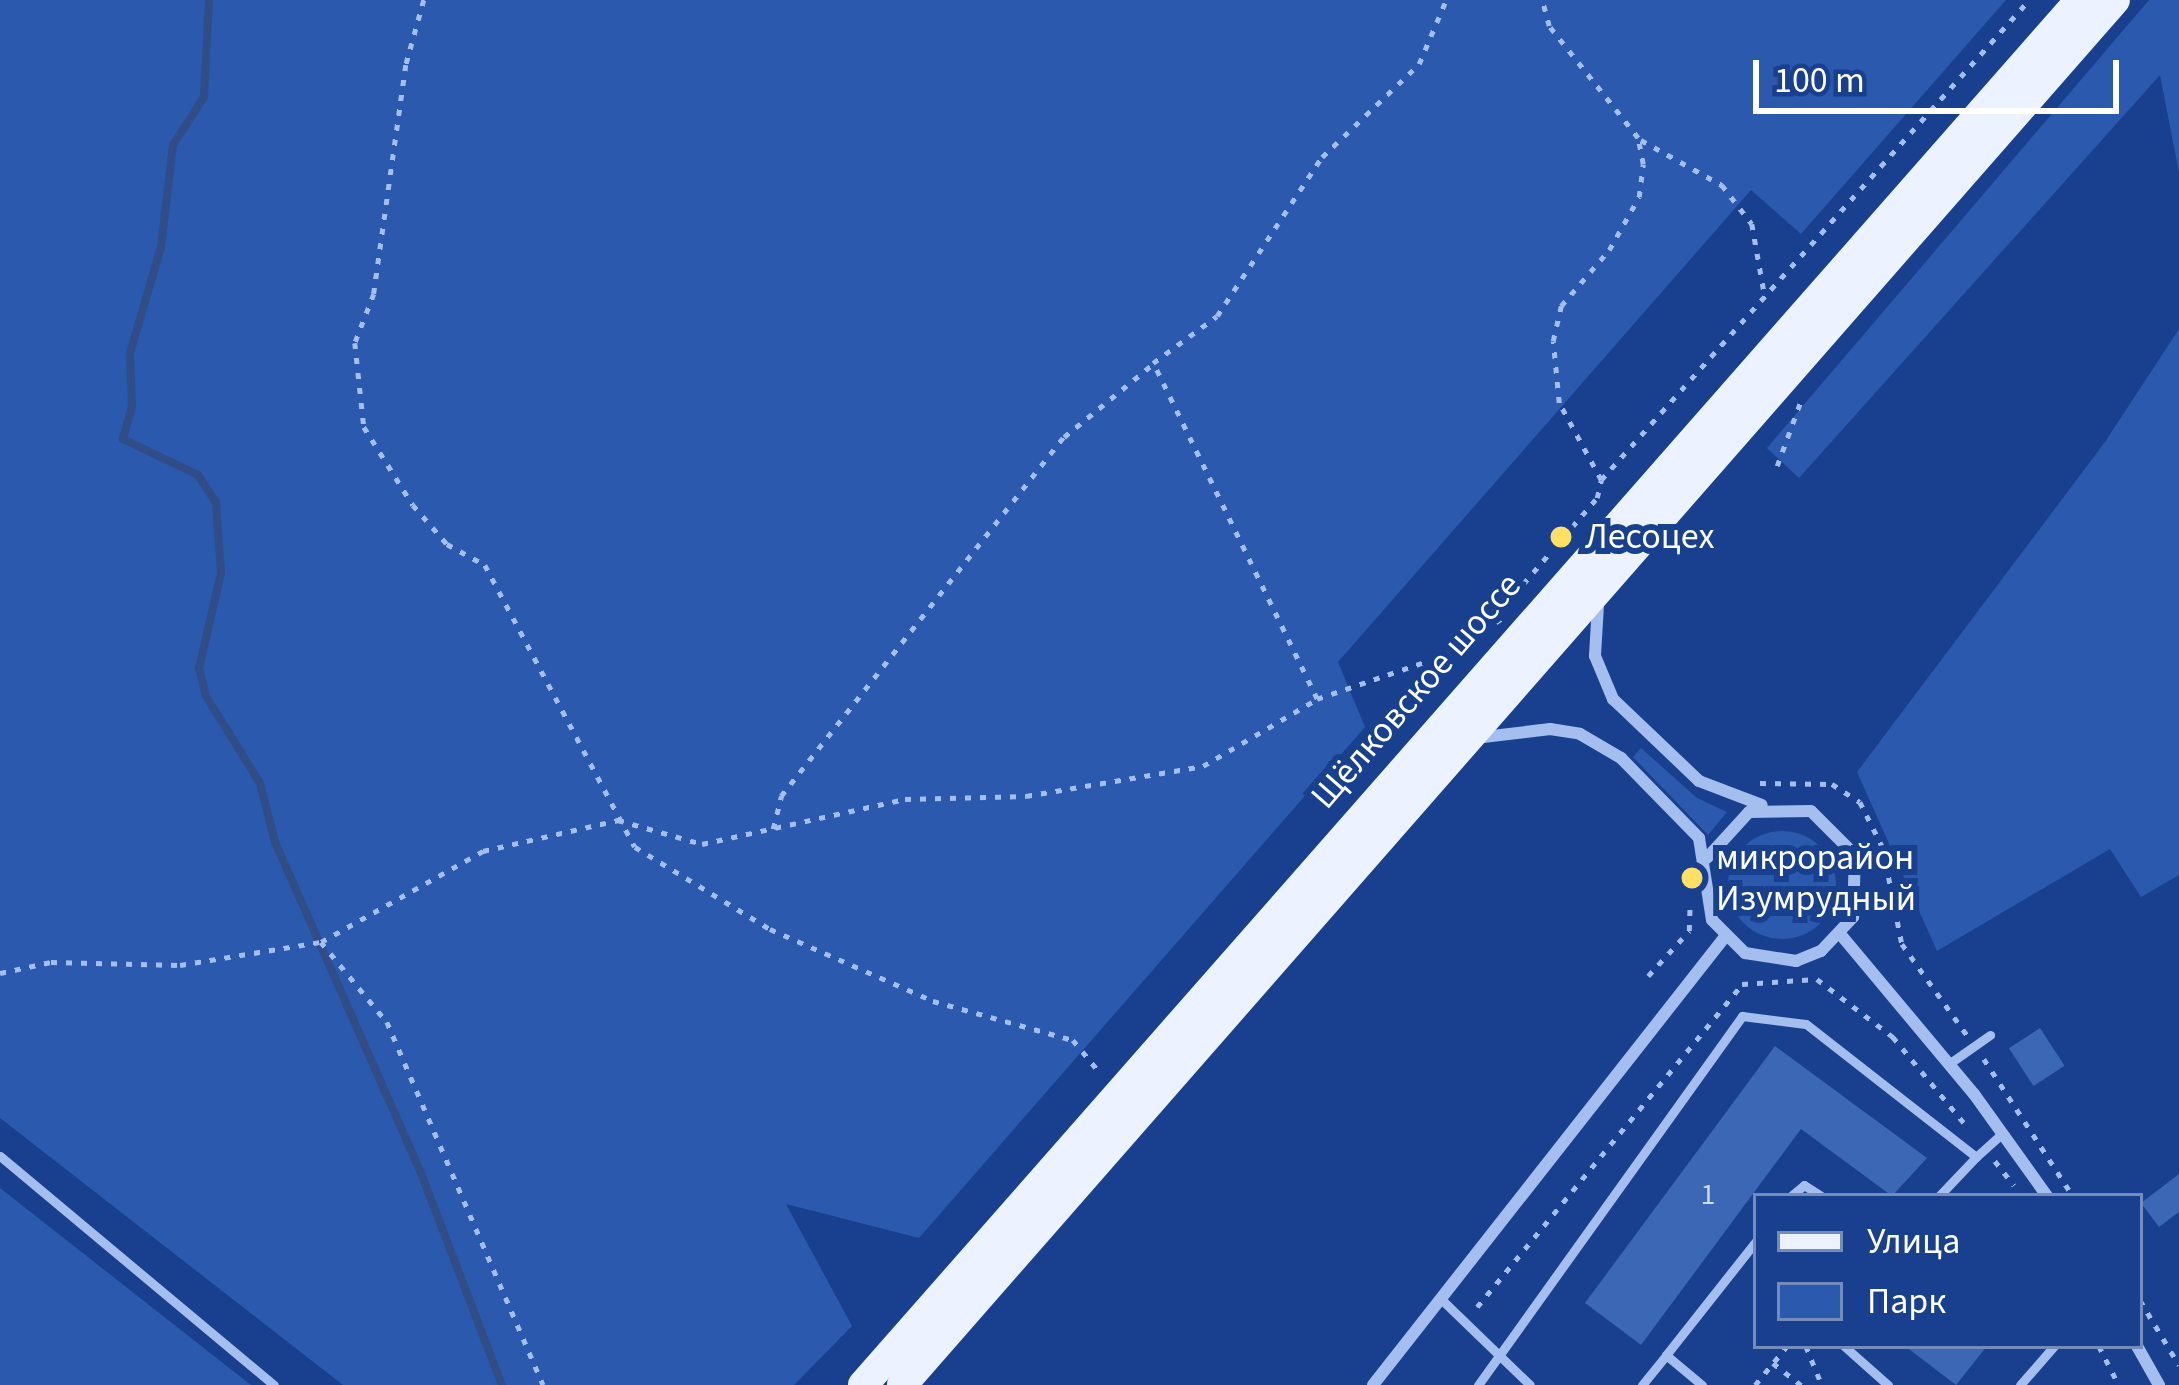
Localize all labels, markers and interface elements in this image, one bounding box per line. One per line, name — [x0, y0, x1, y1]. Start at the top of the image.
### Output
scale bar — [1759, 36, 2125, 110]
text: 100 m — [1774, 55, 1865, 106]
place label: Лесоцех — [1585, 515, 1714, 559]
marker: Лесоцех — [1548, 524, 1574, 550]
street label: Щёлковское шоссе — [1302, 564, 1530, 818]
place label: микрорайон Изумрудный — [1716, 835, 1916, 920]
marker: микрорайон Изумрудный — [1679, 865, 1705, 891]
house number: 1 — [1701, 1177, 1715, 1213]
legend — [1753, 1193, 2143, 1349]
text: Улица — [1867, 1216, 1960, 1267]
text: Парк — [1867, 1276, 1946, 1327]

